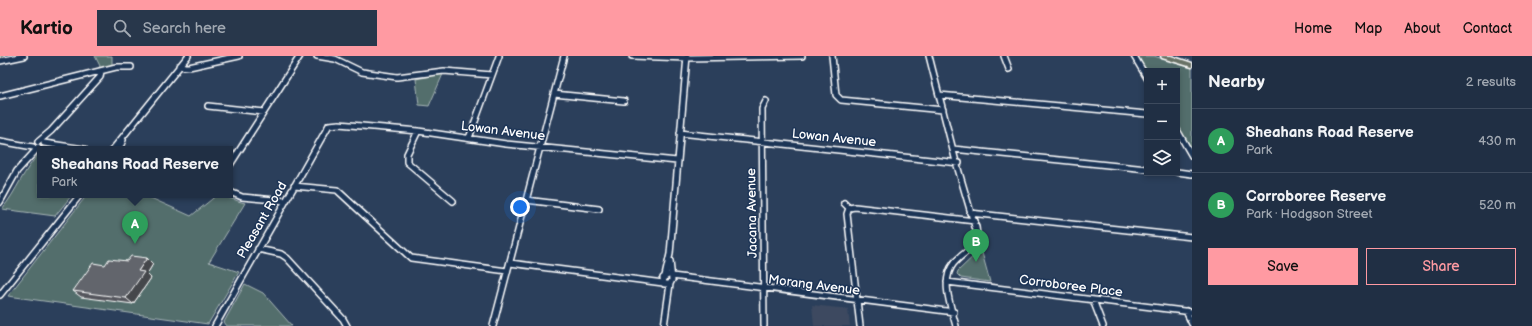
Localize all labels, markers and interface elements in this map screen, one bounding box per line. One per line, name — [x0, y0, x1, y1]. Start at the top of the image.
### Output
search box — [97, 10, 377, 46]
text: Kartio — [20, 17, 73, 40]
icon: search — [111, 17, 133, 39]
text: Search here — [143, 19, 226, 38]
text: Home — [1294, 20, 1332, 37]
text: Map — [1354, 20, 1382, 37]
text: About — [1404, 20, 1441, 37]
text: Contact — [1463, 20, 1512, 37]
map controls — [1144, 68, 1180, 176]
button: + — [1144, 68, 1180, 104]
text: Nearby — [1208, 72, 1265, 92]
text: 2 results — [1466, 74, 1516, 90]
button: − — [1144, 104, 1180, 140]
street label: Lowan Avenue — [460, 118, 546, 144]
text: Sheahans Road Reserve — [1246, 123, 1414, 142]
street label: Lowan Avenue — [791, 126, 877, 150]
text: A — [1217, 133, 1225, 149]
text: 430 m — [1478, 133, 1516, 149]
button: layers — [1144, 140, 1180, 176]
text: Park — [1246, 142, 1272, 158]
popup — [37, 146, 233, 198]
text: Sheahans Road Reserve — [51, 155, 219, 174]
street label: Jacana Avenue — [743, 168, 761, 258]
text: Park — [51, 174, 77, 190]
street label: Pleasant Road — [234, 179, 290, 261]
text: Corroboree Reserve — [1246, 187, 1386, 206]
your location — [510, 197, 530, 217]
text: B — [1216, 197, 1226, 213]
text: 520 m — [1479, 197, 1516, 213]
text: Park · Hodgson Street — [1246, 206, 1373, 222]
pin: A — [122, 211, 148, 244]
pin: B — [963, 229, 989, 262]
button: Save — [1208, 248, 1358, 285]
button: Share — [1366, 248, 1516, 285]
street label: Morang Avenue — [767, 271, 861, 299]
street label: Corroboree Place — [1018, 272, 1124, 300]

